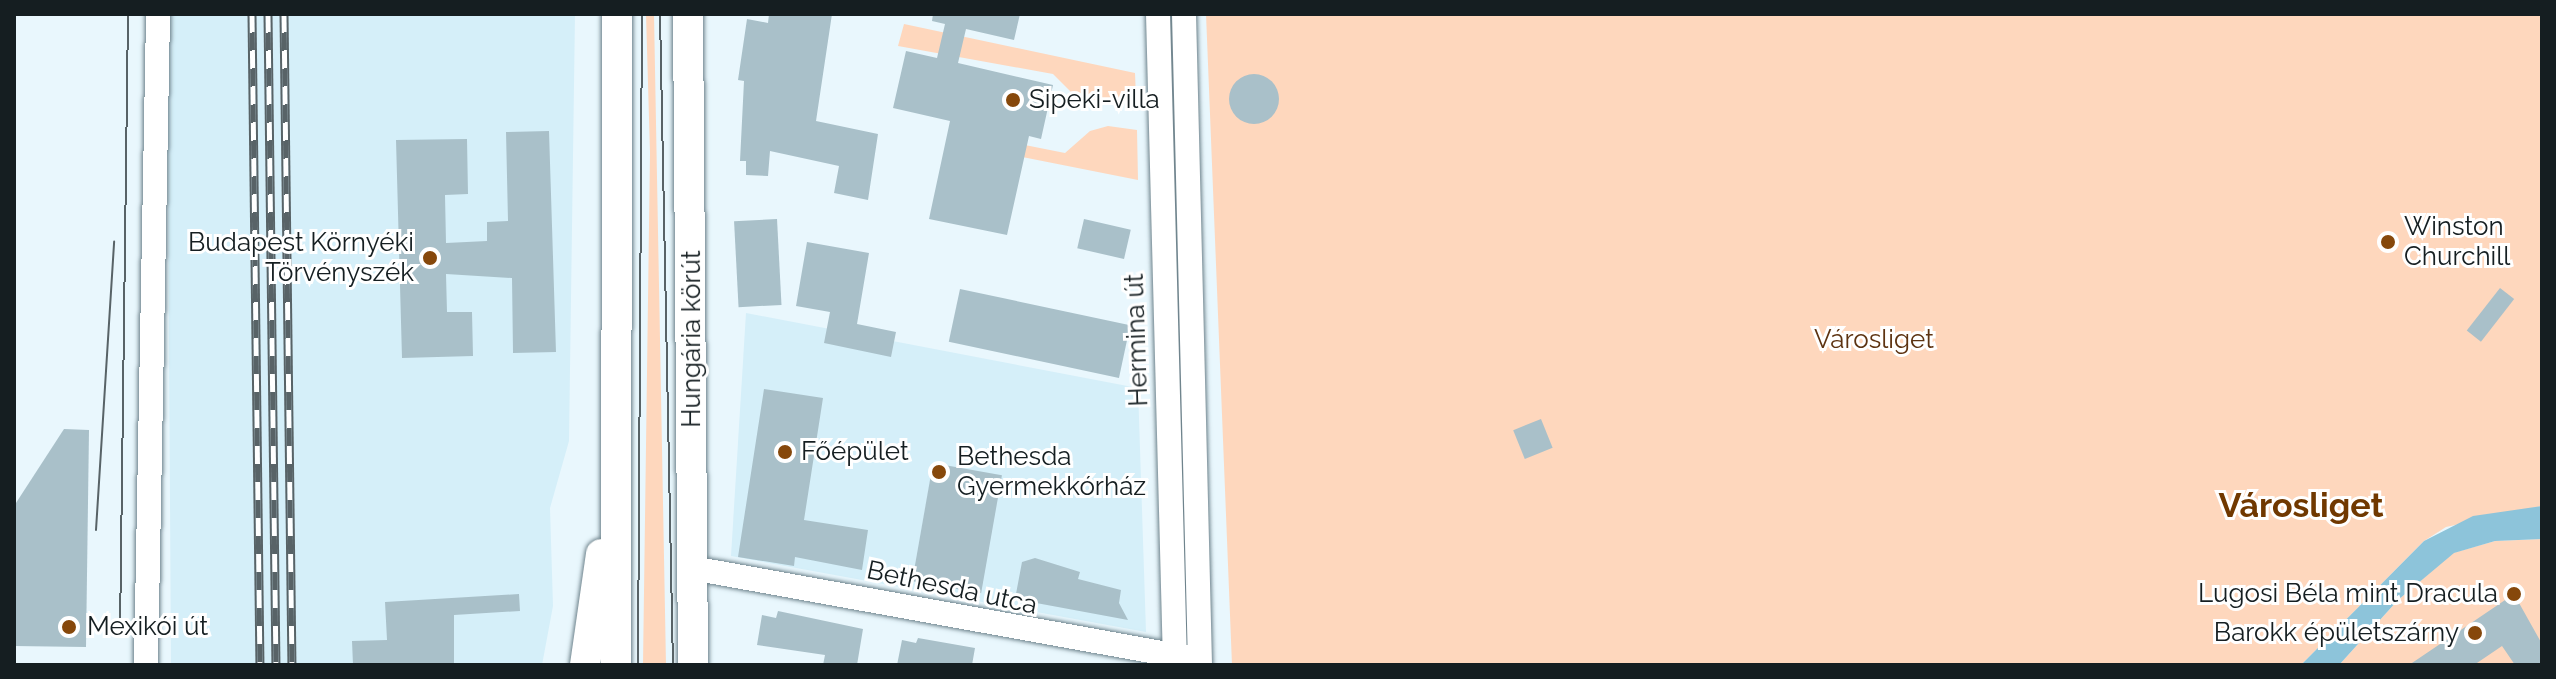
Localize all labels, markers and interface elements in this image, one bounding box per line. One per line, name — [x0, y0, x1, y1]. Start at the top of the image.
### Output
place label: Sipeki-villa — [1029, 84, 1160, 116]
marker: Sipeki-villa — [1004, 91, 1022, 109]
place label: Winston Churchill — [2404, 211, 2510, 272]
place label: Budapest Környéki Törvényszék — [188, 227, 414, 288]
marker: Winston Churchill — [2379, 233, 2397, 251]
marker: Budapest Környéki Törvényszék — [421, 249, 439, 267]
street label: Hungária körút — [676, 250, 708, 428]
street label: Hermina út — [1119, 273, 1155, 407]
park label: Városliget — [1814, 324, 1934, 356]
place label: Főépület — [801, 436, 909, 468]
place label: Bethesda Gyermekkórház — [957, 441, 1146, 502]
marker: Főépület — [776, 443, 794, 461]
marker: Bethesda Gyermekkórház — [928, 461, 950, 483]
district label: Városliget — [2218, 486, 2384, 526]
street label: Bethesda utca — [864, 555, 1040, 621]
place label: Lugosi Béla mint Dracula — [2198, 578, 2498, 610]
marker: Lugosi Béla mint Dracula — [2505, 585, 2523, 603]
place label: Mexikói út — [87, 611, 208, 643]
marker: Mexikói út — [58, 616, 80, 638]
place label: Barokk épületszárny — [2214, 617, 2459, 649]
marker: Barokk épületszárny — [2466, 624, 2484, 642]

